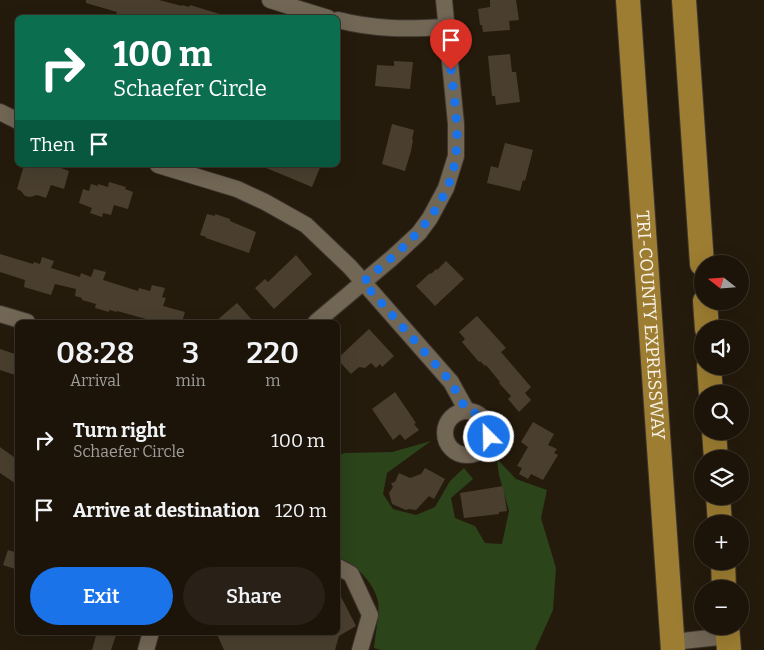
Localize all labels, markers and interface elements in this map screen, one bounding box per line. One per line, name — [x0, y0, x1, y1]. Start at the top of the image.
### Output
pin — [430, 19, 472, 70]
icon: arrive — [437, 26, 465, 54]
text: 100 m — [113, 33, 212, 75]
icon: right — [30, 35, 95, 100]
text: Schaefer Circle — [113, 75, 267, 102]
icon: arrive — [85, 130, 113, 158]
text: Then — [30, 133, 75, 156]
street label: TRI-COUNTY EXPRESSWAY — [632, 210, 669, 441]
north arrow — [694, 255, 749, 310]
map controls — [694, 255, 749, 635]
button: sound — [694, 320, 749, 375]
text: 08:28 — [56, 335, 135, 371]
text: 3 — [182, 335, 199, 371]
text: 220 — [247, 335, 299, 371]
text: Arrival — [70, 371, 121, 390]
text: min — [176, 371, 206, 390]
text: m — [265, 371, 280, 390]
button: search — [694, 385, 749, 440]
position arrow — [462, 410, 514, 462]
text: Turn right — [73, 419, 166, 442]
icon: right — [30, 426, 58, 454]
text: 100 m — [271, 429, 325, 452]
text: Schaefer Circle — [73, 442, 185, 461]
button: layers — [694, 450, 749, 505]
icon: arrive — [30, 496, 58, 524]
text: Arrive at destination — [73, 499, 260, 522]
text: 120 m — [275, 499, 327, 522]
button: + — [694, 515, 749, 570]
button: Exit — [30, 567, 173, 625]
button: Share — [183, 567, 325, 625]
button: − — [694, 580, 749, 635]

